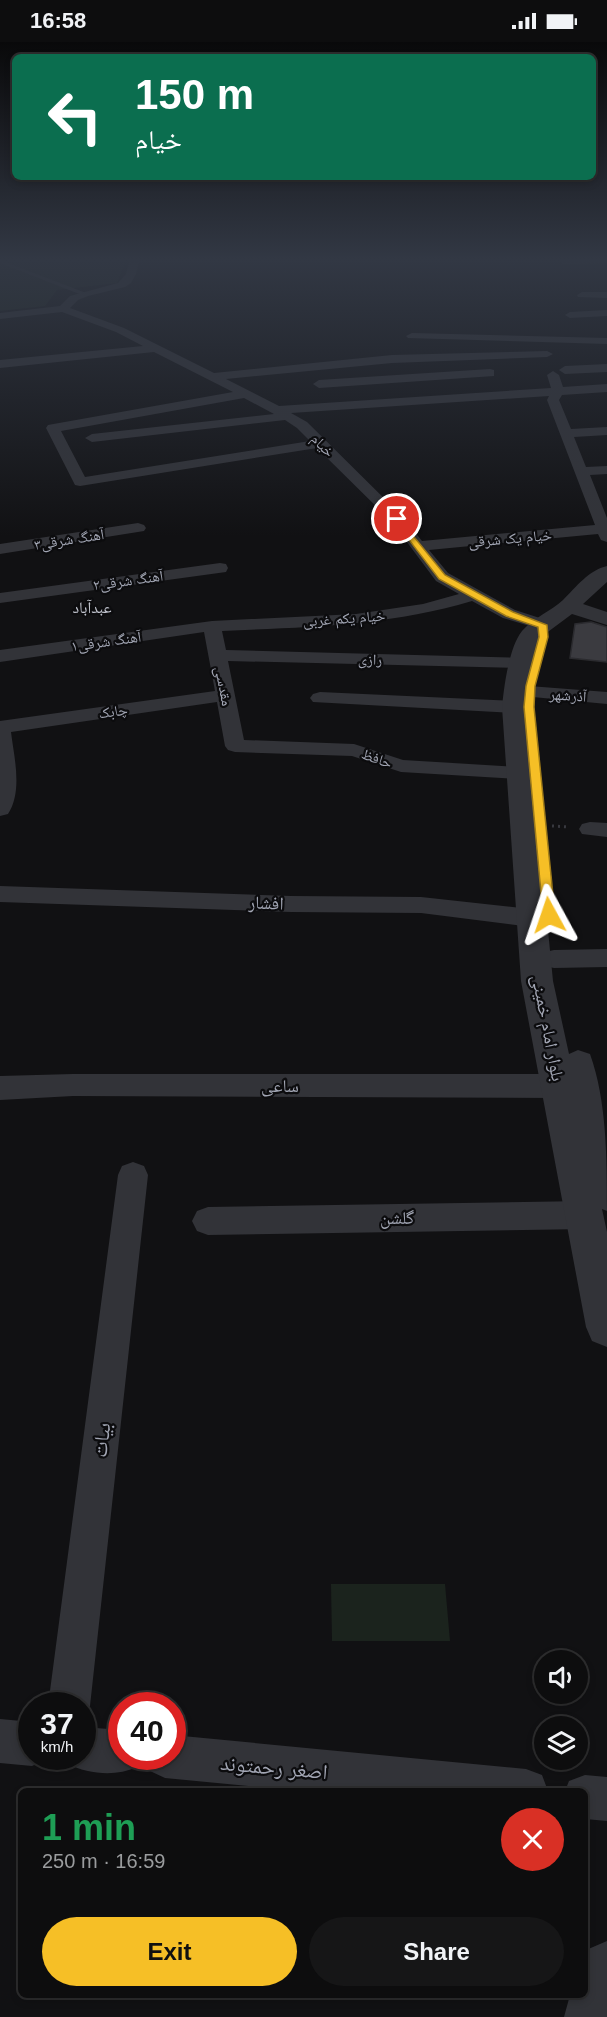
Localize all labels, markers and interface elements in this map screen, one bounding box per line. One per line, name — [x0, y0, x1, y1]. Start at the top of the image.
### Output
text: 16:58 — [30, 8, 86, 33]
text: 150 m — [135, 71, 254, 118]
icon: left — [36, 78, 114, 156]
text: خیام — [135, 125, 182, 155]
street label: خیام — [306, 430, 339, 462]
pin — [371, 493, 422, 544]
icon: arrive — [380, 502, 413, 535]
street label: آهنگ شرقی۳ — [33, 525, 107, 555]
street label: خیام یک شرقی — [468, 526, 553, 552]
street label: آهنگ شرقی۲ — [92, 567, 166, 595]
district label: عبدآباد — [72, 599, 112, 616]
street label: خیام یکم غربی — [302, 607, 386, 631]
street label: آهنگ شرقی۱ — [70, 628, 144, 656]
street label: رازی — [358, 650, 383, 670]
street label: مقدسی — [210, 665, 236, 708]
street label: آذرشهر — [548, 685, 588, 706]
street label: چابک — [97, 700, 129, 722]
street label: حافظ — [359, 745, 395, 771]
position arrow — [517, 883, 581, 947]
street label: افشار — [247, 892, 284, 914]
street label: بلوار امام خمینی — [526, 973, 568, 1083]
street label: ساعی — [261, 1076, 299, 1097]
street label: گلشن — [380, 1208, 415, 1229]
street label: بیات — [87, 1421, 115, 1459]
map controls — [534, 1650, 588, 1770]
button: sound — [534, 1650, 588, 1704]
speed limit sign: 40 — [108, 1692, 186, 1770]
text: 37 — [40, 1707, 74, 1740]
button: layers — [534, 1716, 588, 1770]
text: km/h — [41, 1738, 73, 1755]
street label: اصغر رحمتوند — [219, 1751, 329, 1783]
text: 1 min — [42, 1807, 136, 1848]
button: close — [501, 1808, 564, 1871]
text: 250 m · 16:59 — [42, 1850, 165, 1872]
button: Exit — [42, 1917, 297, 1986]
button: Share — [309, 1917, 564, 1986]

